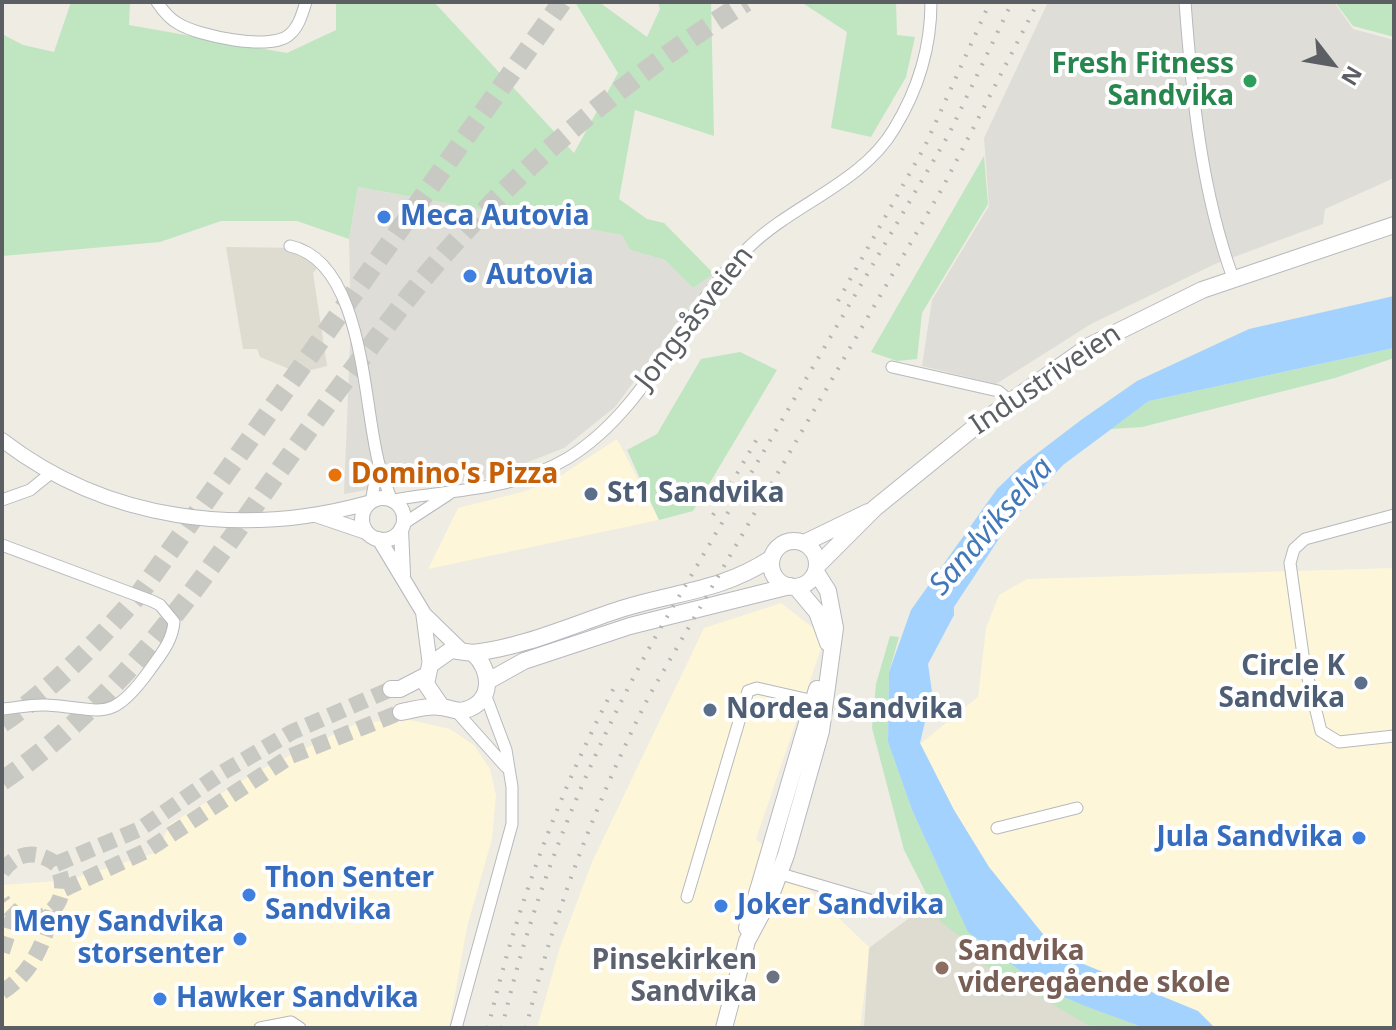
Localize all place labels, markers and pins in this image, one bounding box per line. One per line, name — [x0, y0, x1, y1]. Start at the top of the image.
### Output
place label: Fresh Fitness Sandvika — [1051, 48, 1234, 114]
marker: Fresh Fitness Sandvika — [1241, 72, 1259, 90]
place label: Meca Autovia — [400, 200, 589, 234]
marker: Meca Autovia — [375, 208, 393, 226]
place label: Autovia — [486, 259, 594, 293]
marker: Autovia — [461, 267, 479, 285]
place label: Domino's Pizza — [351, 458, 558, 492]
marker: Domino's Pizza — [326, 466, 344, 484]
place label: St1 Sandvika — [607, 477, 784, 511]
marker: St1 Sandvika — [582, 485, 600, 503]
place label: Circle K Sandvika — [1218, 650, 1345, 716]
marker: Circle K Sandvika — [1352, 674, 1370, 692]
place label: Nordea Sandvika — [726, 693, 963, 727]
marker: Nordea Sandvika — [701, 701, 719, 719]
place label: Jula Sandvika — [1157, 821, 1343, 855]
marker: Jula Sandvika — [1350, 829, 1368, 847]
place label: Thon Senter Sandvika — [265, 862, 434, 928]
marker: Thon Senter Sandvika — [240, 886, 258, 904]
place label: Joker Sandvika — [737, 889, 944, 923]
marker: Joker Sandvika — [712, 897, 730, 915]
place label: Meny Sandvika storsenter — [13, 906, 224, 972]
marker: Meny Sandvika storsenter — [231, 930, 249, 948]
place label: Sandvika videregående skole — [958, 935, 1230, 1001]
place label: Pinsekirken Sandvika — [592, 944, 757, 1010]
marker: Sandvika videregående skole — [933, 959, 951, 977]
marker: Pinsekirken Sandvika — [764, 968, 782, 986]
place label: Hawker Sandvika — [176, 982, 419, 1016]
marker: Hawker Sandvika — [151, 990, 169, 1008]

